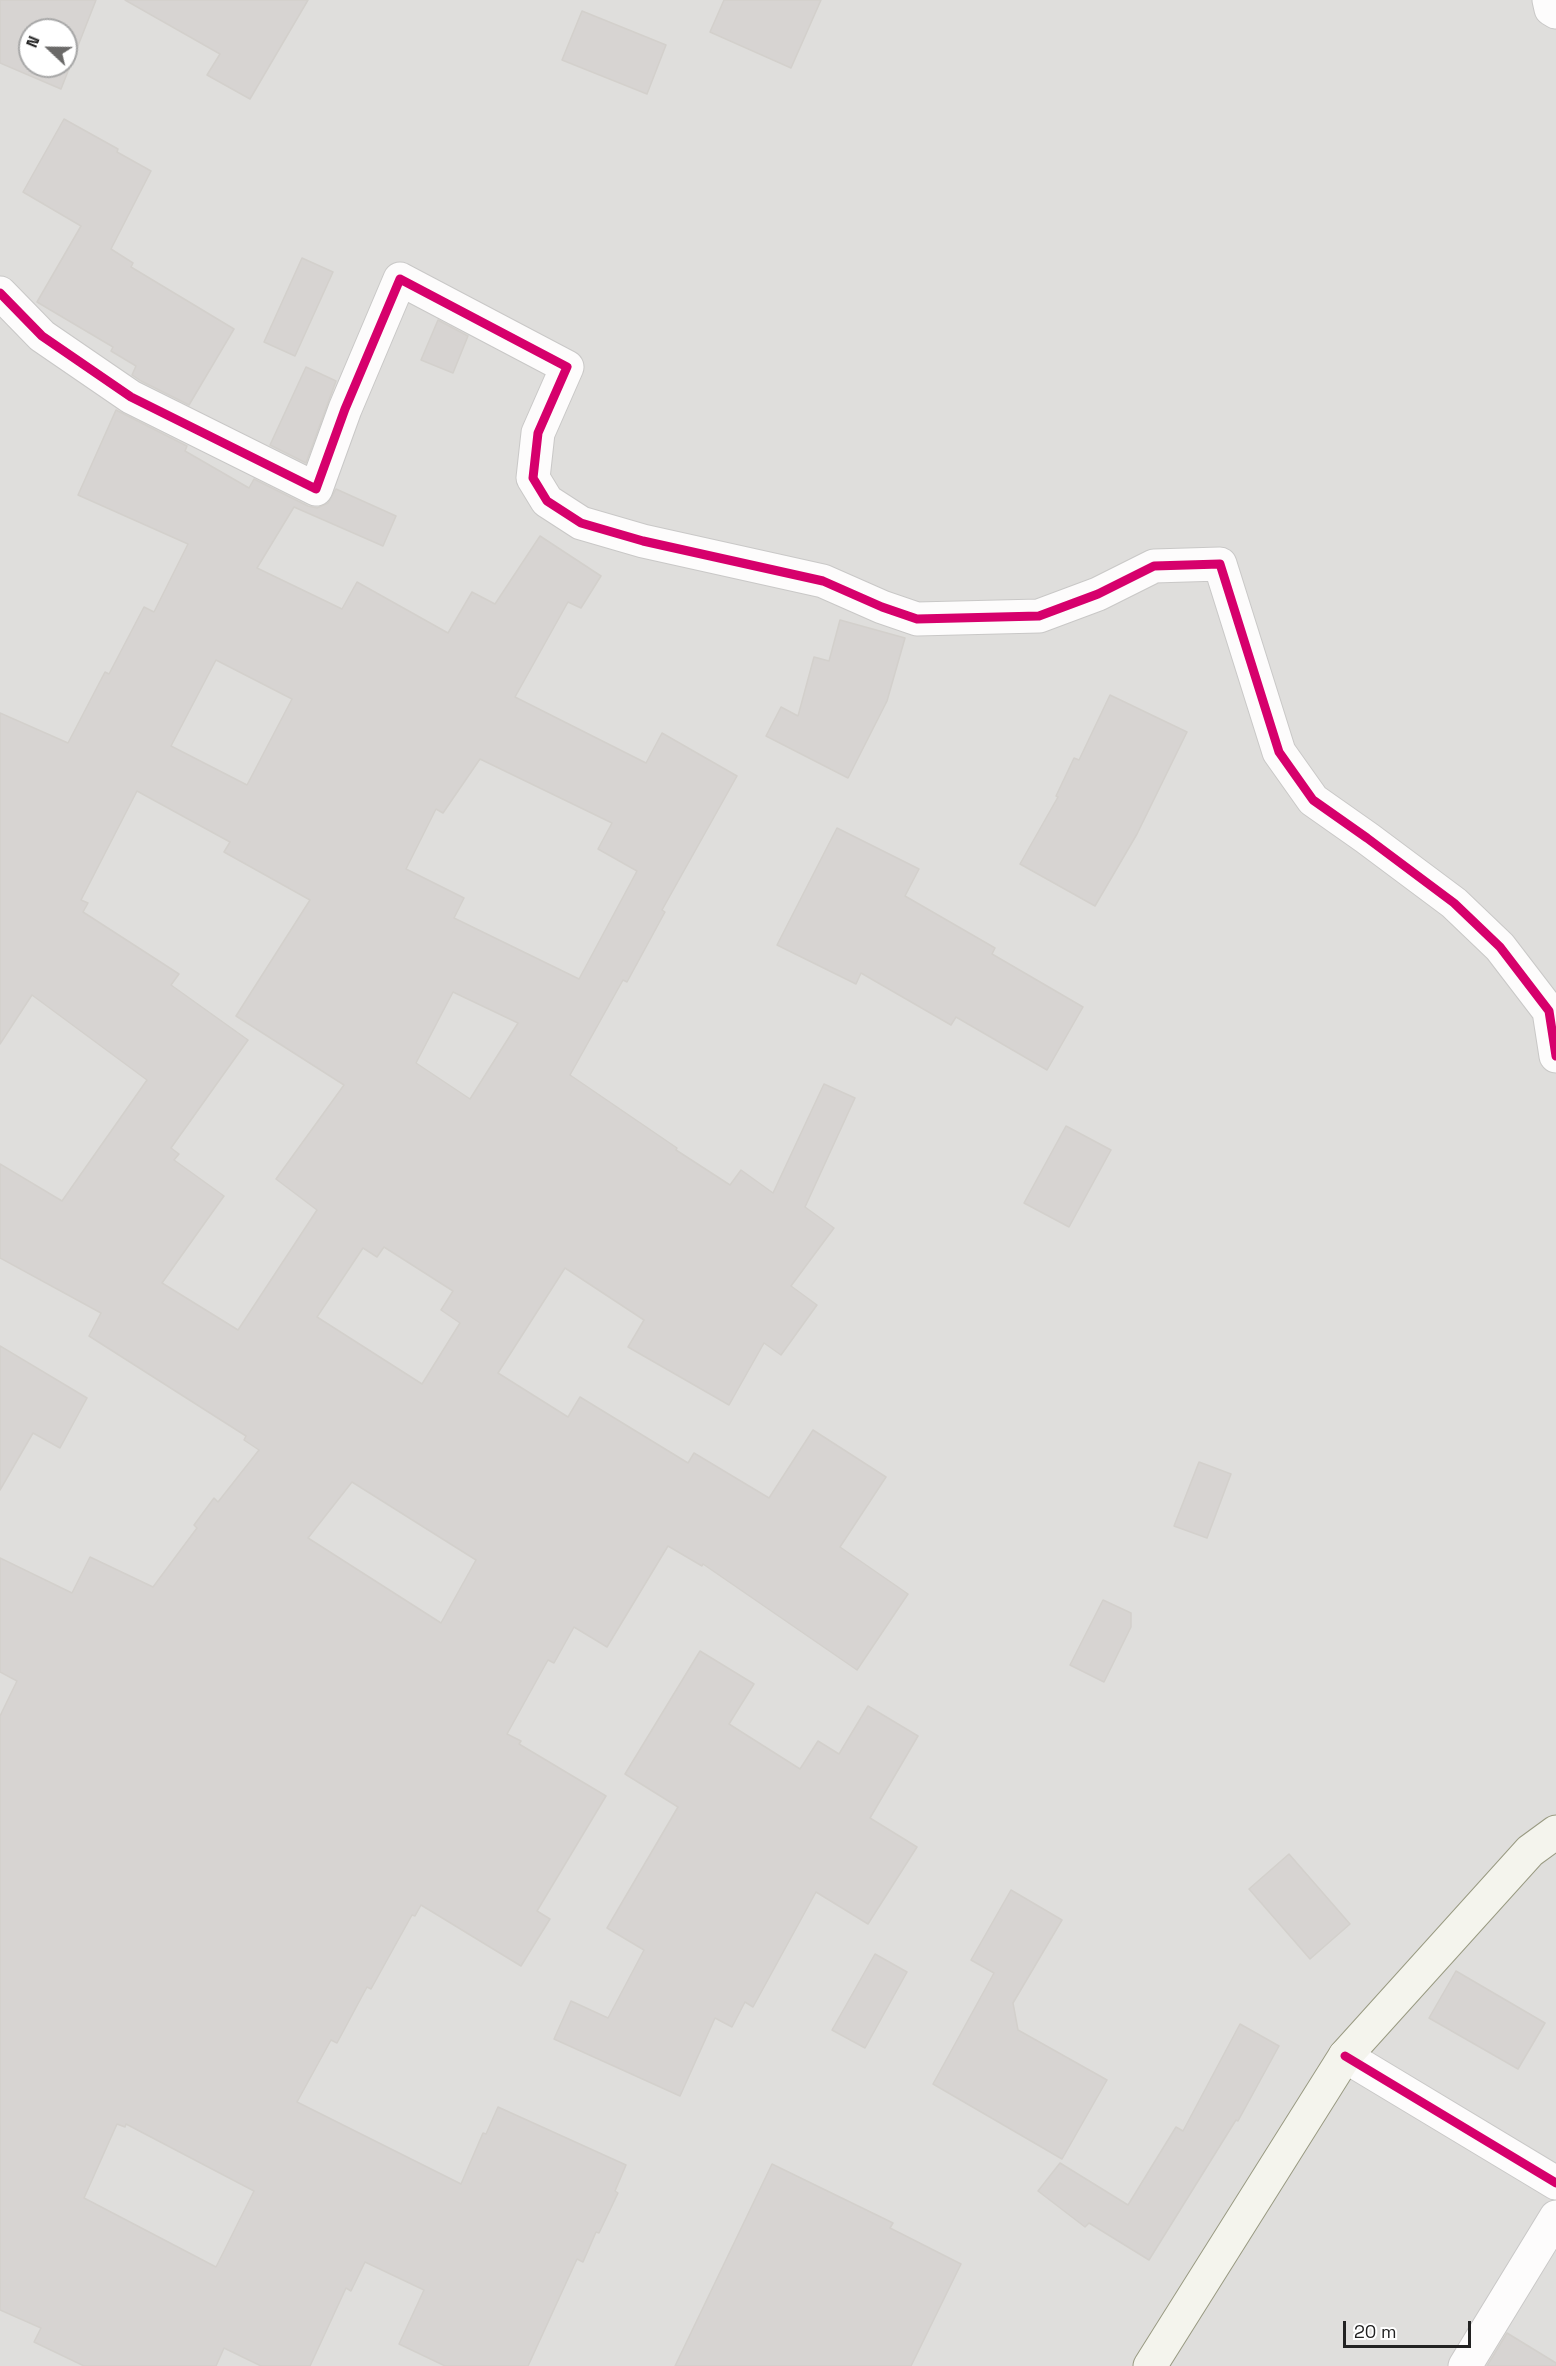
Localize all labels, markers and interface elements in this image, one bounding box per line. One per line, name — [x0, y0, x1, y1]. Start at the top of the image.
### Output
north arrow — [18, 18, 78, 78]
text: N — [21, 33, 44, 51]
scale bar — [1346, 2309, 1474, 2347]
text: 20 m — [1354, 2320, 1397, 2343]

